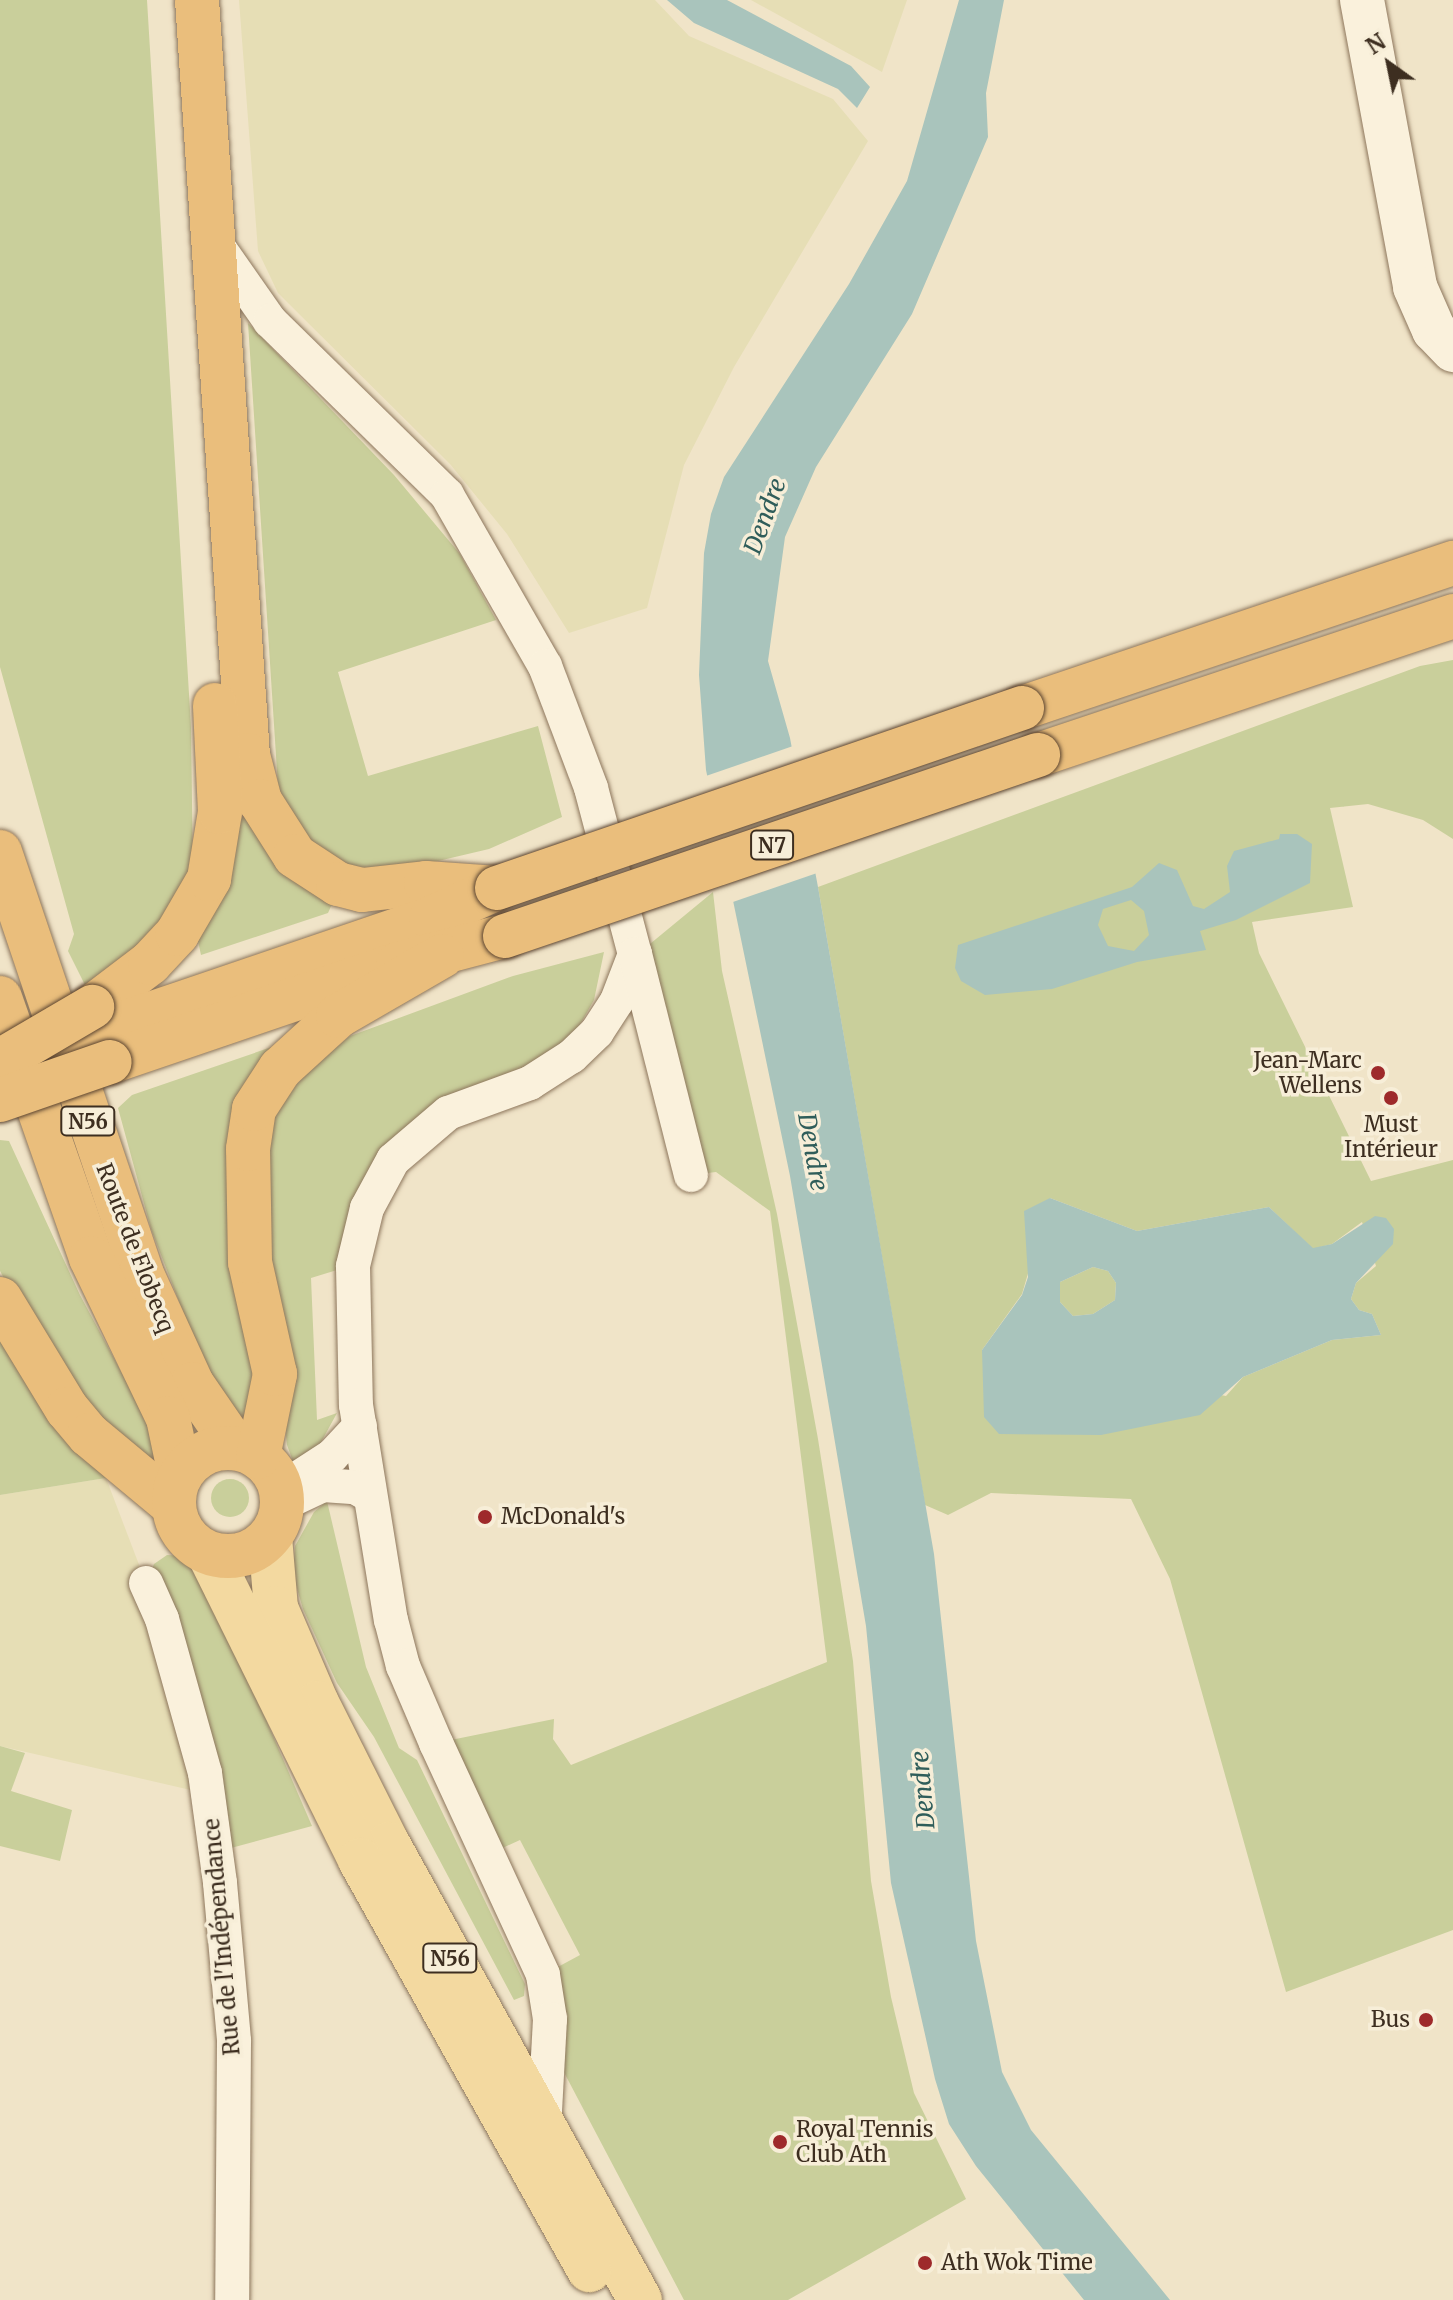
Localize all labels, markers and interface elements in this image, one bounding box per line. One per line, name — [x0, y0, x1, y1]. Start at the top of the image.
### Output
north arrow — [1349, 24, 1429, 104]
text: N — [1361, 27, 1391, 60]
water label: Dendre — [738, 474, 792, 558]
road number: N7 — [750, 829, 794, 861]
place label: Jean-Marc Wellens — [1253, 1047, 1362, 1098]
marker: Jean-Marc Wellens — [1369, 1064, 1387, 1082]
marker: Must Intérieur — [1382, 1089, 1400, 1107]
road number: N56 — [60, 1105, 116, 1137]
water label: Dendre — [792, 1111, 834, 1193]
place label: Must Intérieur — [1344, 1111, 1438, 1162]
street label: Route de Flobecq — [91, 1160, 179, 1336]
place label: McDonald's — [501, 1504, 625, 1530]
marker: McDonald's — [476, 1508, 494, 1526]
water label: Dendre — [905, 1750, 941, 1830]
street label: Rue de l'Indépendance — [198, 1817, 246, 2057]
road number: N56 — [422, 1942, 478, 1974]
place label: Bus — [1371, 2007, 1410, 2033]
marker: Bus — [1417, 2011, 1435, 2029]
place label: Royal Tennis Club Ath — [796, 2116, 934, 2168]
marker: Royal Tennis Club Ath — [771, 2133, 789, 2151]
place label: Ath Wok Time — [941, 2250, 1093, 2276]
marker: Ath Wok Time — [916, 2254, 934, 2272]

